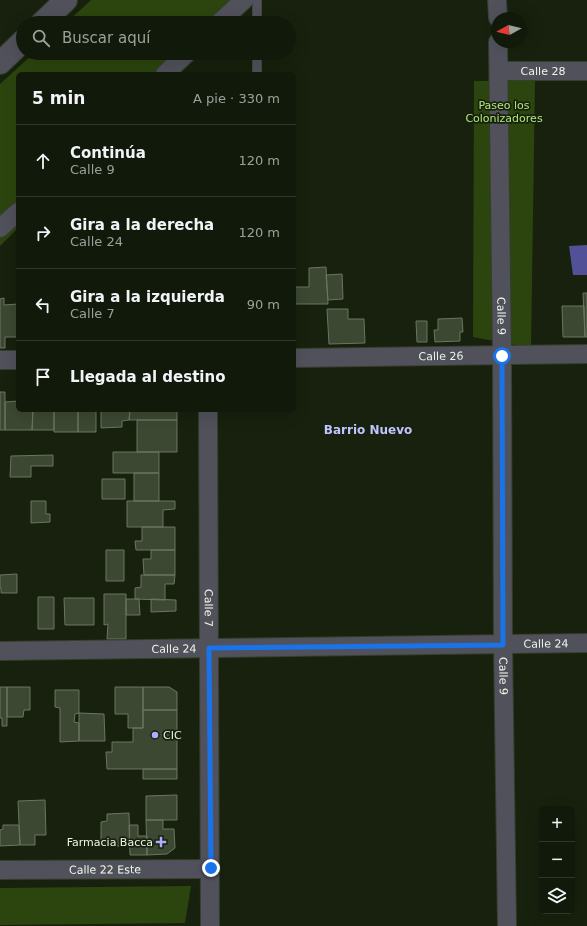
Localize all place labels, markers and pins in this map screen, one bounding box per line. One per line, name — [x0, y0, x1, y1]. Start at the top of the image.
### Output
place label: CIC — [163, 729, 182, 742]
marker: CIC — [150, 730, 160, 740]
place label: Farmacia Bacca — [67, 836, 153, 849]
marker: Farmacia Bacca — [156, 837, 166, 847]

